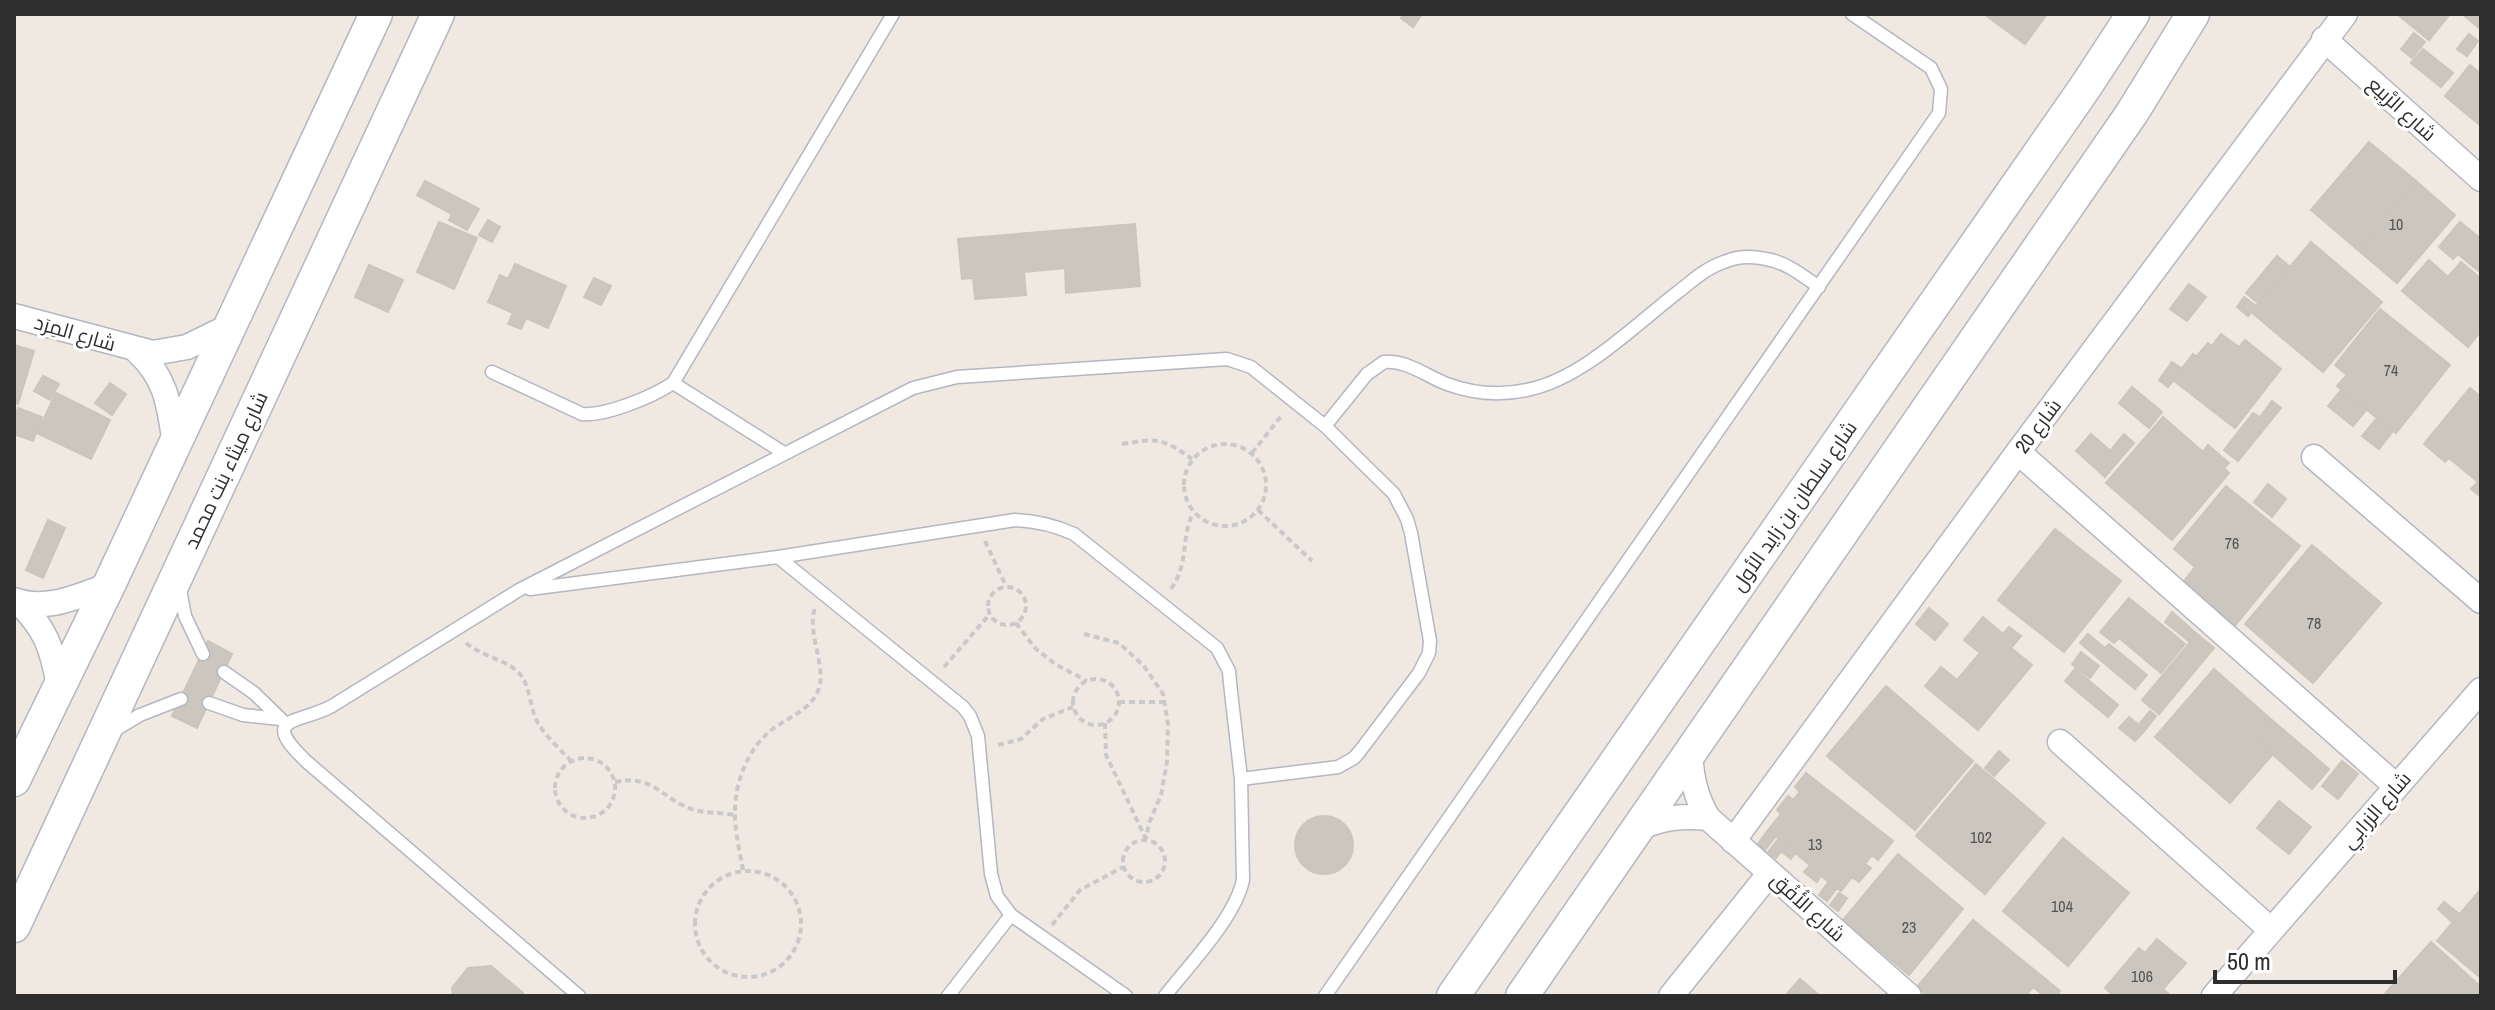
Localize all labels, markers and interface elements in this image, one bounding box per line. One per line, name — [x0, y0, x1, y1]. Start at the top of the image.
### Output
street label: شارع الرَّبِيع — [2361, 70, 2443, 148]
house number: 10 — [2389, 213, 2403, 235]
street label: شارع المِرَد — [31, 308, 119, 358]
house number: 74 — [2384, 359, 2398, 381]
street label: شارع ميثاء بنت محمد — [177, 387, 275, 553]
street label: شارع 20 — [2008, 393, 2068, 459]
street label: شارع سلطان بن زايد الأول — [1725, 415, 1863, 597]
house number: 76 — [2225, 532, 2239, 554]
house number: 78 — [2307, 612, 2321, 634]
street label: شارع الزرابي — [2335, 765, 2419, 856]
house number: 102 — [1970, 826, 1992, 848]
house number: 13 — [1808, 833, 1822, 855]
street label: شارع الأُفُق — [1765, 866, 1851, 948]
house number: 104 — [2051, 895, 2073, 917]
house number: 23 — [1902, 916, 1916, 938]
scale bar — [2215, 934, 2395, 984]
text: 50 m — [2227, 945, 2271, 977]
house number: 106 — [2131, 965, 2153, 987]

